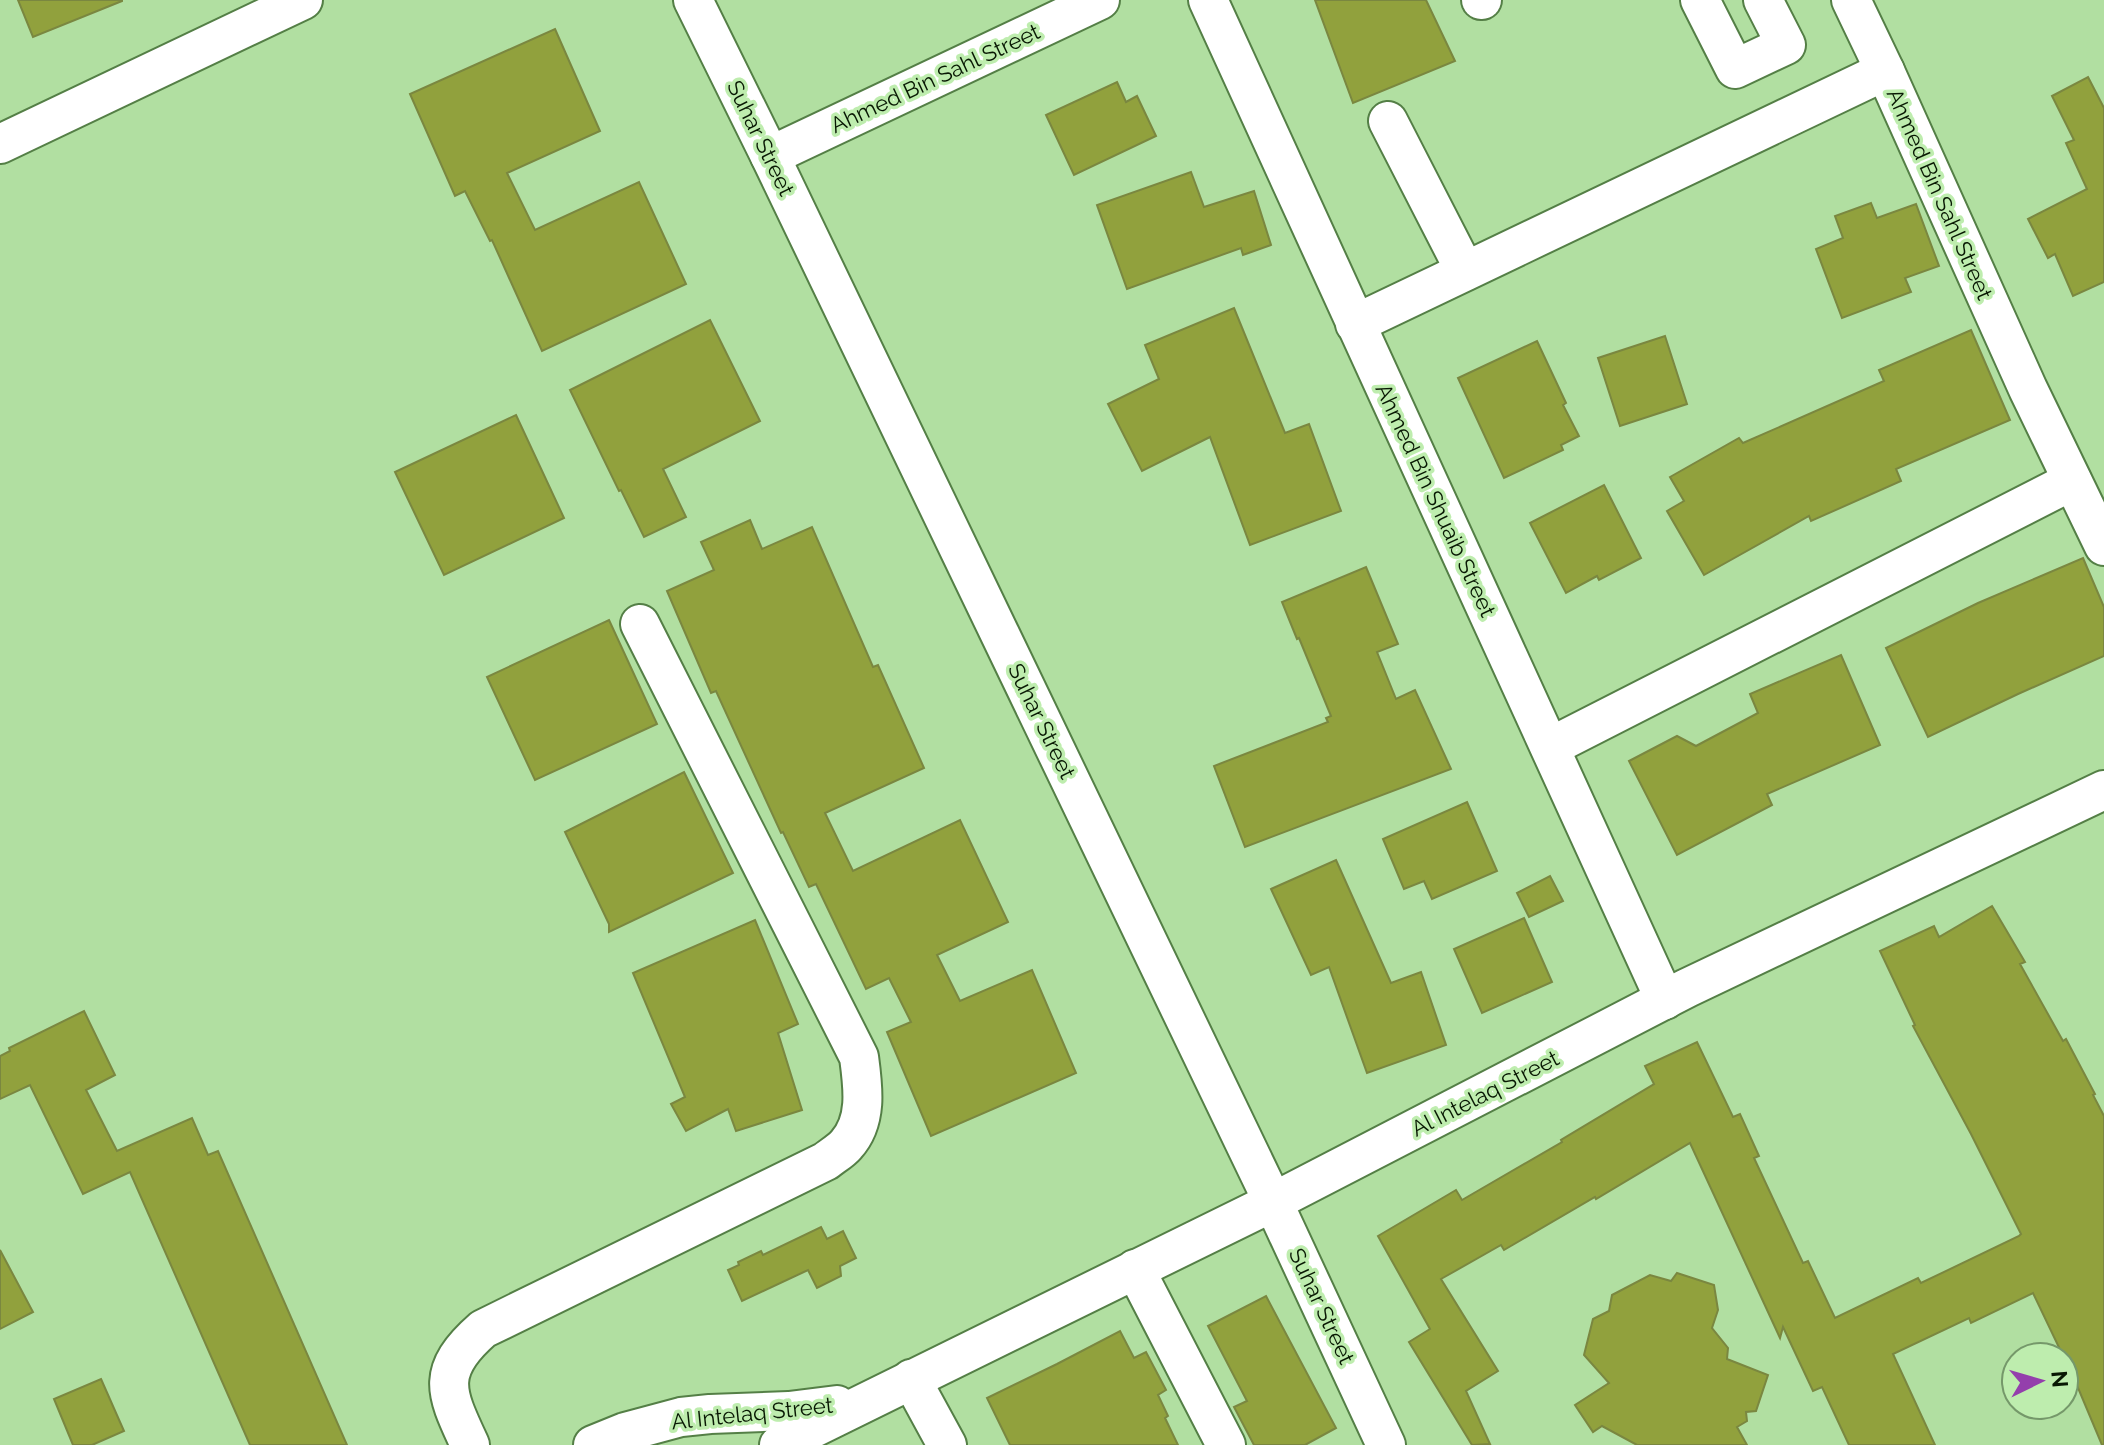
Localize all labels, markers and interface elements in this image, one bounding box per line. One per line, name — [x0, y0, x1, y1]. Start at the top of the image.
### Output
street label: Ahmed Bin Sahl Street — [826, 18, 1044, 138]
street label: Suhar Street — [722, 76, 800, 200]
street label: Ahmed Bin Sahl Street — [1882, 85, 1999, 304]
street label: Ahmed Bin Shuaib Street — [1370, 379, 1502, 621]
street label: Suhar Street — [1003, 659, 1081, 783]
street label: Al Intelaq Street — [1407, 1044, 1564, 1141]
street label: Suhar Street — [1284, 1244, 1360, 1369]
north arrow — [2000, 1341, 2080, 1421]
text: N — [2046, 1370, 2074, 1389]
street label: Al Intelaq Street — [670, 1392, 835, 1434]

